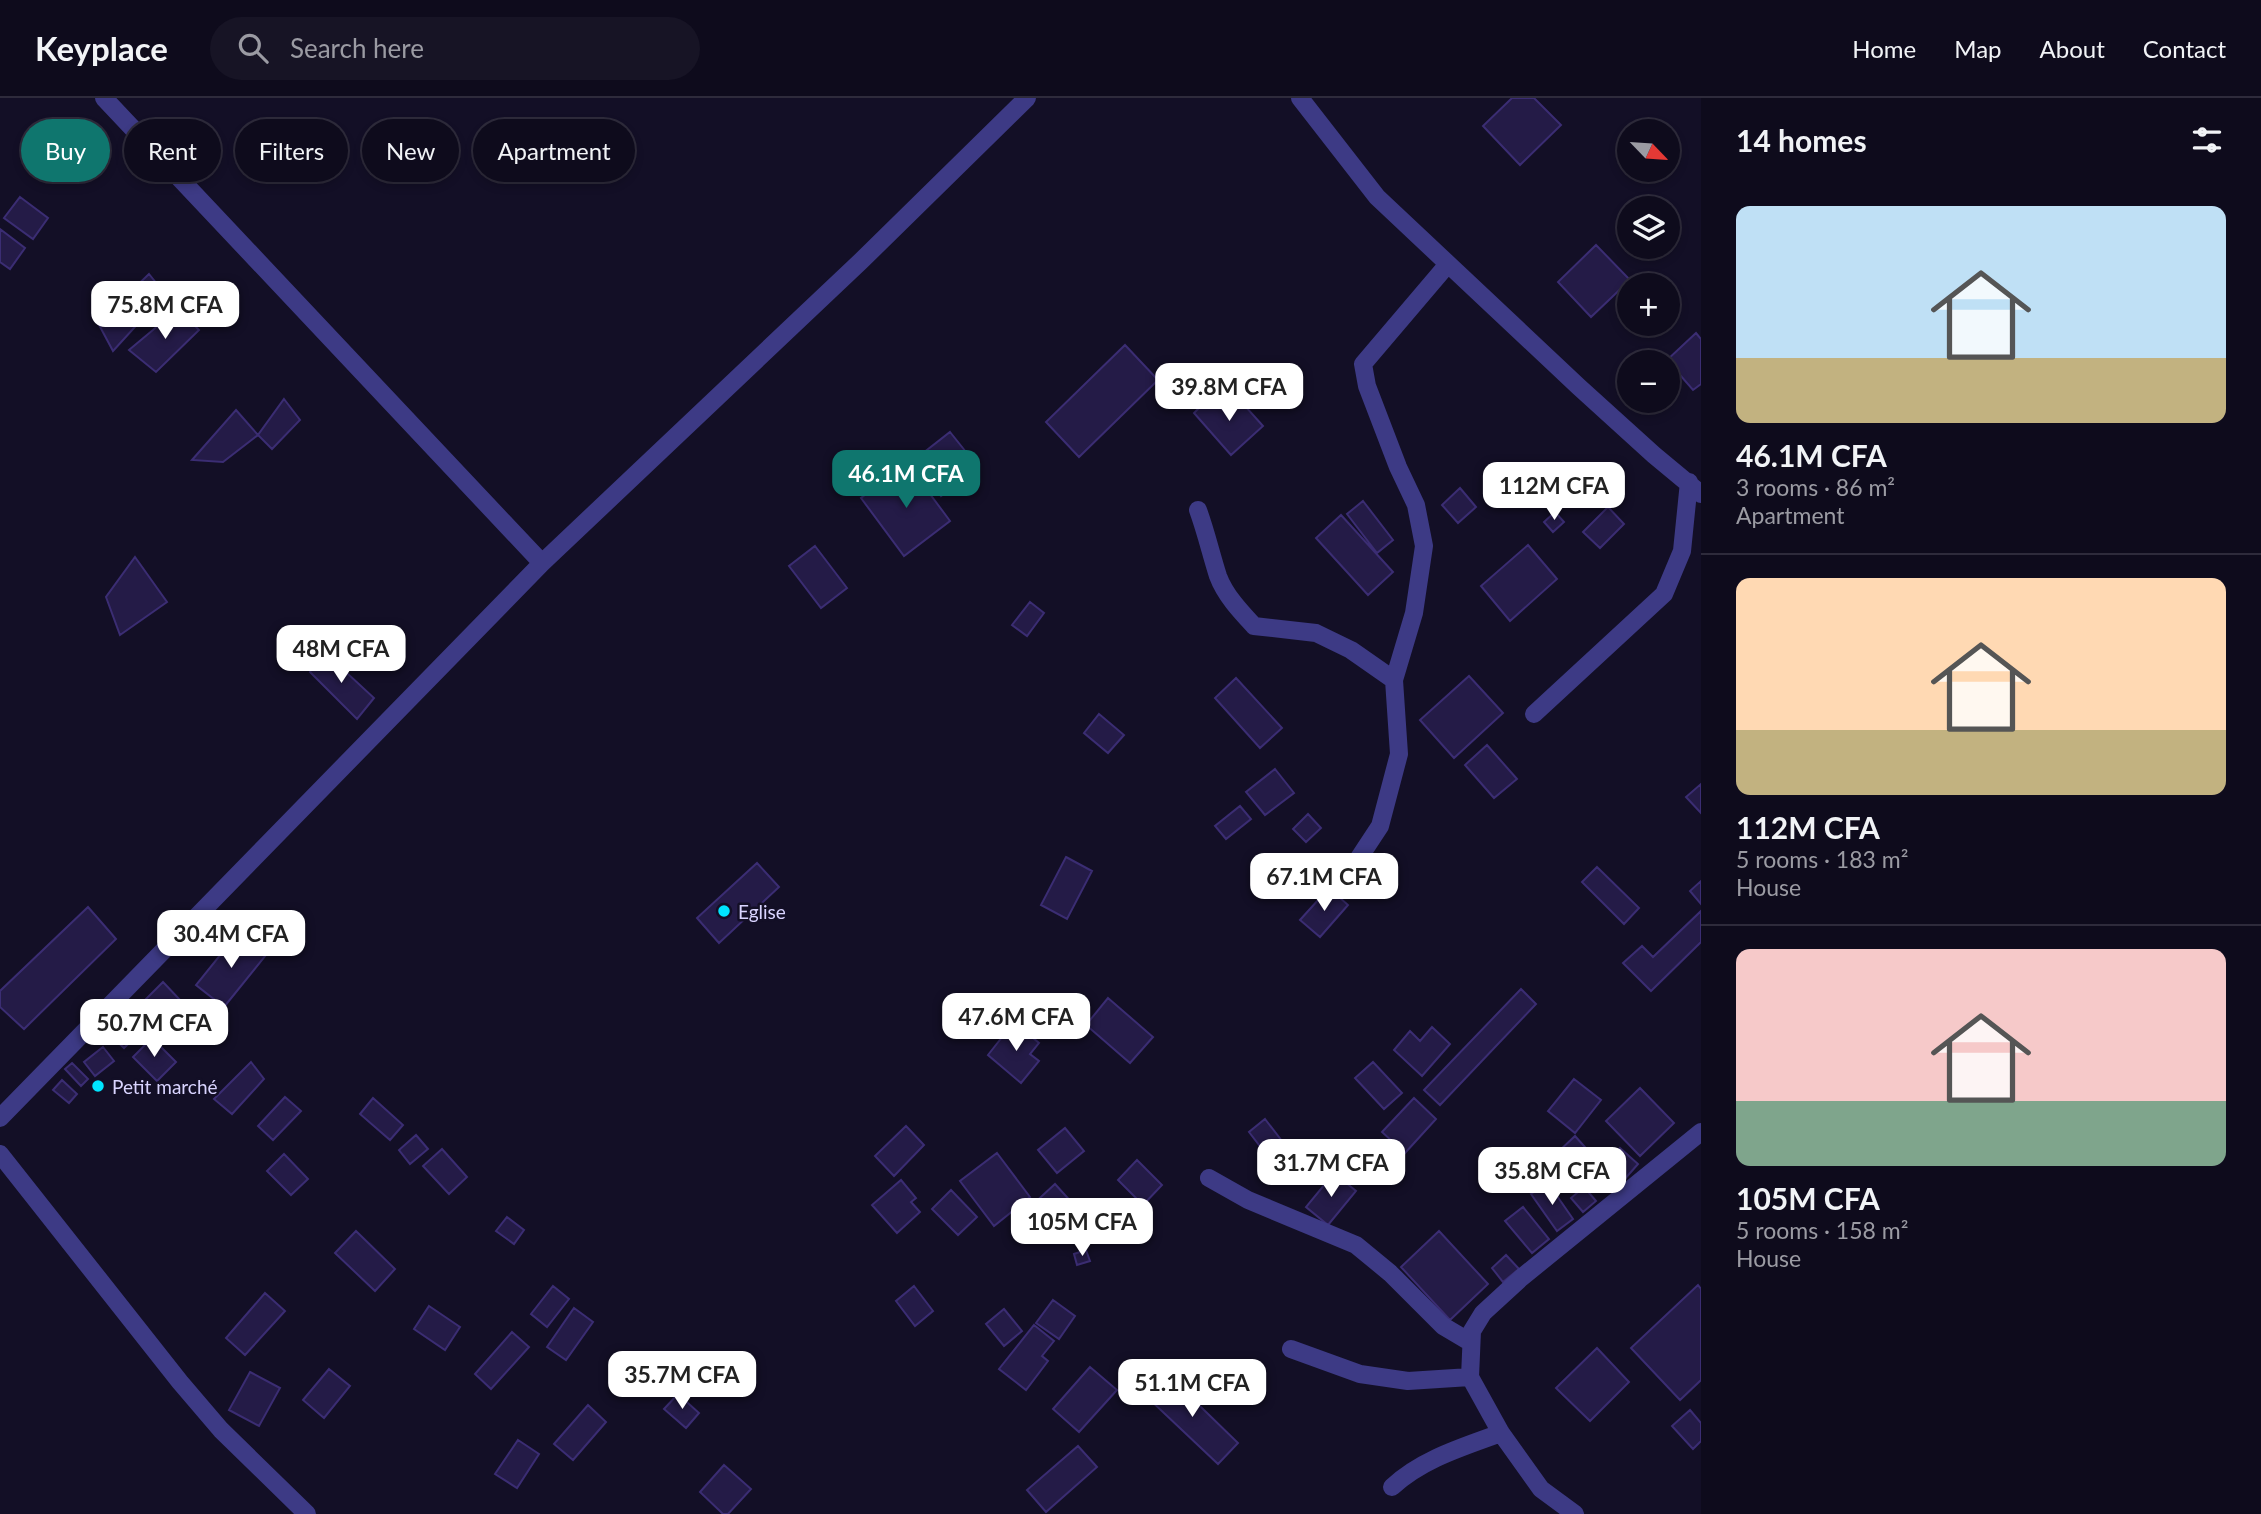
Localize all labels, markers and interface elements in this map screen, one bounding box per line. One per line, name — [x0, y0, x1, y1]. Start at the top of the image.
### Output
search box — [210, 17, 700, 80]
text: Keyplace — [35, 28, 168, 68]
icon: search — [234, 29, 272, 67]
text: Search here — [290, 32, 424, 64]
text: Home — [1852, 34, 1916, 63]
text: Map — [1954, 34, 2002, 63]
text: About — [2040, 34, 2105, 63]
text: Contact — [2143, 34, 2226, 63]
chip: Buy — [21, 119, 110, 182]
chip: Rent — [124, 119, 221, 182]
chip: Filters — [235, 119, 348, 182]
chip: New — [362, 119, 459, 182]
chip: Apartment — [473, 119, 635, 182]
north arrow — [1617, 119, 1680, 182]
map controls — [1617, 119, 1680, 413]
icon: filters — [2188, 121, 2226, 159]
text: 14 homes — [1736, 122, 1867, 158]
button: layers — [1617, 196, 1680, 259]
icon: home — [1918, 252, 2044, 378]
button: + — [1617, 273, 1680, 336]
pin: 75.8M CFA — [85, 282, 245, 341]
text: 75.8M CFA — [107, 290, 223, 318]
button: − — [1617, 350, 1680, 413]
pin: 39.8M CFA — [1149, 364, 1309, 423]
text: 39.8M CFA — [1171, 372, 1287, 400]
text: 46.1M CFA — [1736, 437, 1887, 473]
pin: 46.1M CFA — [826, 450, 986, 510]
text: 46.1M CFA — [848, 459, 964, 487]
pin: 112M CFA — [1482, 462, 1626, 522]
text: 112M CFA — [1499, 471, 1609, 499]
text: 3 rooms · 86 m² — [1736, 473, 1895, 501]
text: Apartment — [1736, 501, 1844, 529]
icon: home — [1918, 624, 2044, 750]
pin: 48M CFA — [276, 626, 406, 685]
text: 48M CFA — [293, 634, 389, 662]
text: 112M CFA — [1736, 809, 1880, 845]
text: 5 rooms · 183 m² — [1736, 845, 1908, 873]
pin: 67.1M CFA — [1244, 854, 1404, 913]
text: 67.1M CFA — [1266, 862, 1382, 890]
text: House — [1736, 873, 1801, 901]
place label: Eglise — [738, 900, 786, 923]
marker: Eglise — [716, 903, 732, 919]
pin: 30.4M CFA — [151, 910, 311, 970]
text: 30.4M CFA — [173, 919, 289, 947]
pin: 47.6M CFA — [936, 993, 1096, 1053]
icon: home — [1918, 995, 2044, 1121]
pin: 50.7M CFA — [74, 1000, 234, 1059]
text: 47.6M CFA — [958, 1002, 1074, 1030]
text: 50.7M CFA — [96, 1008, 212, 1036]
place label: Petit marché — [112, 1075, 218, 1098]
marker: Petit marché — [90, 1078, 106, 1094]
pin: 31.7M CFA — [1251, 1140, 1411, 1199]
text: 31.7M CFA — [1273, 1148, 1389, 1176]
pin: 35.8M CFA — [1472, 1148, 1632, 1207]
text: 35.8M CFA — [1494, 1156, 1610, 1184]
text: 105M CFA — [1736, 1180, 1880, 1216]
pin: 105M CFA — [1010, 1198, 1154, 1258]
text: 105M CFA — [1027, 1207, 1137, 1235]
text: 5 rooms · 158 m² — [1736, 1216, 1908, 1244]
text: House — [1736, 1244, 1801, 1272]
pin: 35.7M CFA — [602, 1352, 762, 1411]
text: 35.7M CFA — [624, 1360, 740, 1388]
pin: 51.1M CFA — [1112, 1360, 1272, 1419]
text: 51.1M CFA — [1134, 1368, 1250, 1396]

